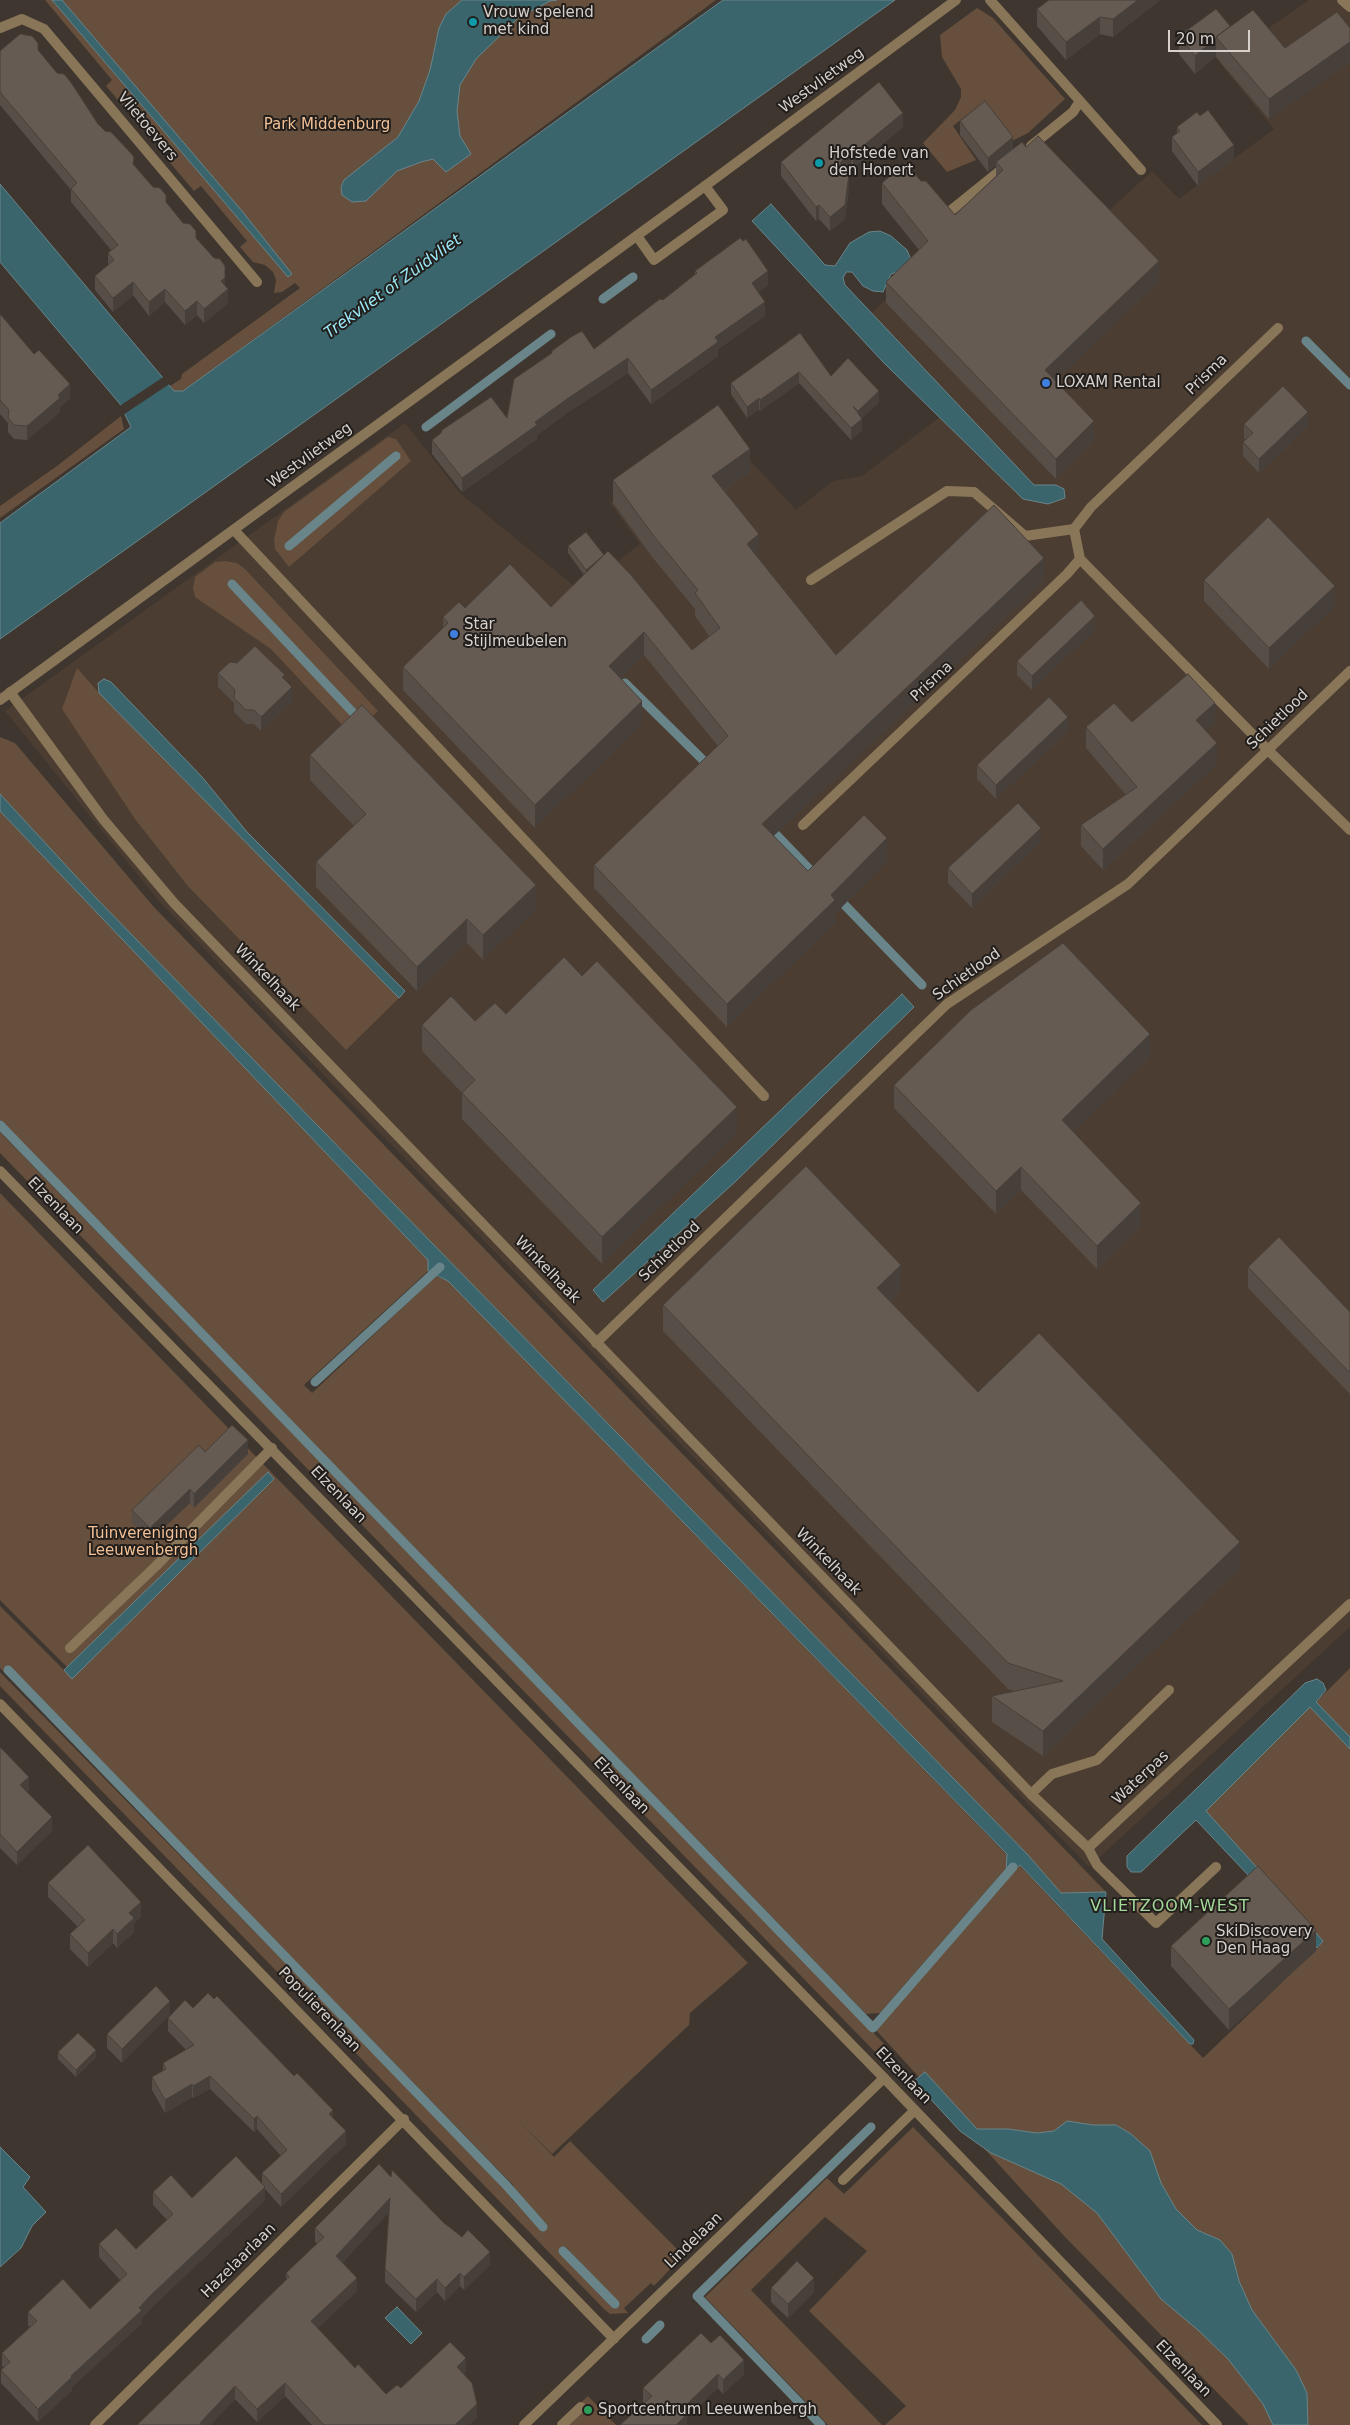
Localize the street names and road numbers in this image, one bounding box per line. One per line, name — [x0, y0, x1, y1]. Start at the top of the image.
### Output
street label: Westvlietweg — [776, 44, 868, 118]
street label: Vlietoevers — [113, 89, 181, 165]
street label: Prisma — [1183, 351, 1231, 399]
street label: Westvlietweg — [264, 419, 356, 493]
street label: Prisma — [907, 658, 957, 706]
street label: Schietlood — [1243, 686, 1313, 754]
street label: Winkelhaak — [231, 941, 303, 1015]
street label: Schietlood — [930, 945, 1004, 1005]
street label: Elzenlaan — [23, 1174, 87, 1238]
street label: Schietlood — [635, 1218, 705, 1286]
street label: Winkelhaak — [511, 1233, 583, 1307]
street label: Elzenlaan — [306, 1463, 370, 1527]
street label: Winkelhaak — [792, 1525, 864, 1599]
street label: Waterpas — [1109, 1747, 1173, 1809]
street label: Elzenlaan — [589, 1754, 653, 1818]
street label: Populierenlaan — [274, 1964, 364, 2056]
street label: Elzenlaan — [871, 2044, 935, 2108]
street label: Lindelaan — [662, 2209, 726, 2273]
street label: Hazelaarlaan — [198, 2220, 280, 2302]
street label: Elzenlaan — [1151, 2337, 1215, 2401]

